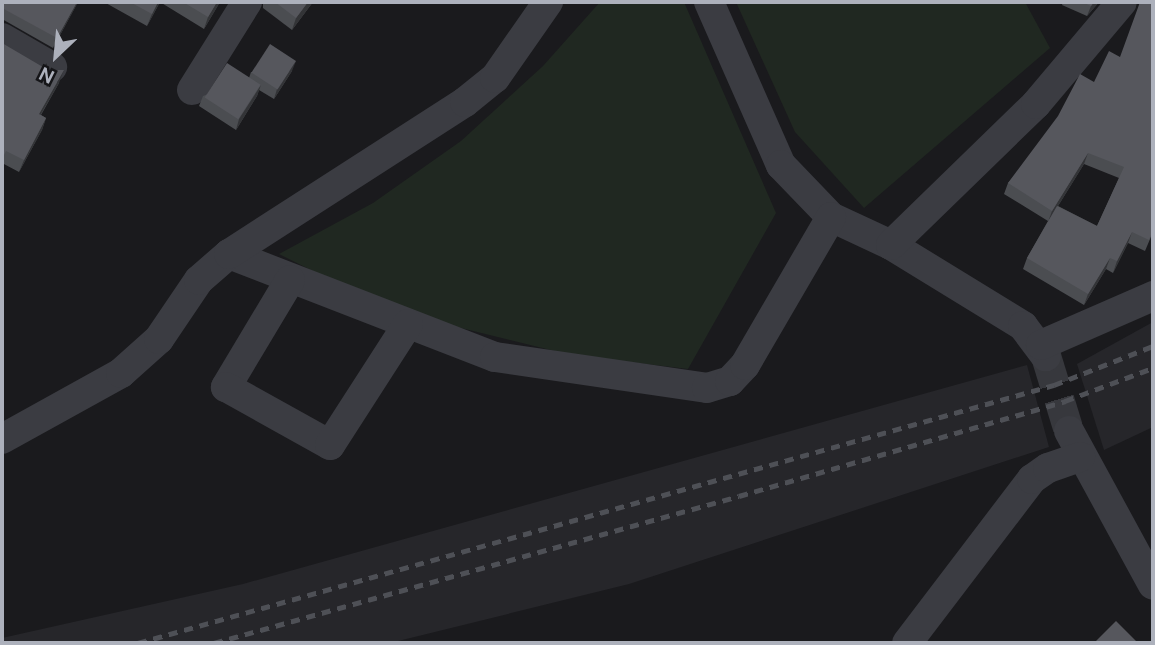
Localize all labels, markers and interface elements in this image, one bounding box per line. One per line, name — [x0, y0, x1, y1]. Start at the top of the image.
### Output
north arrow — [21, 21, 91, 91]
text: N — [35, 61, 58, 90]

